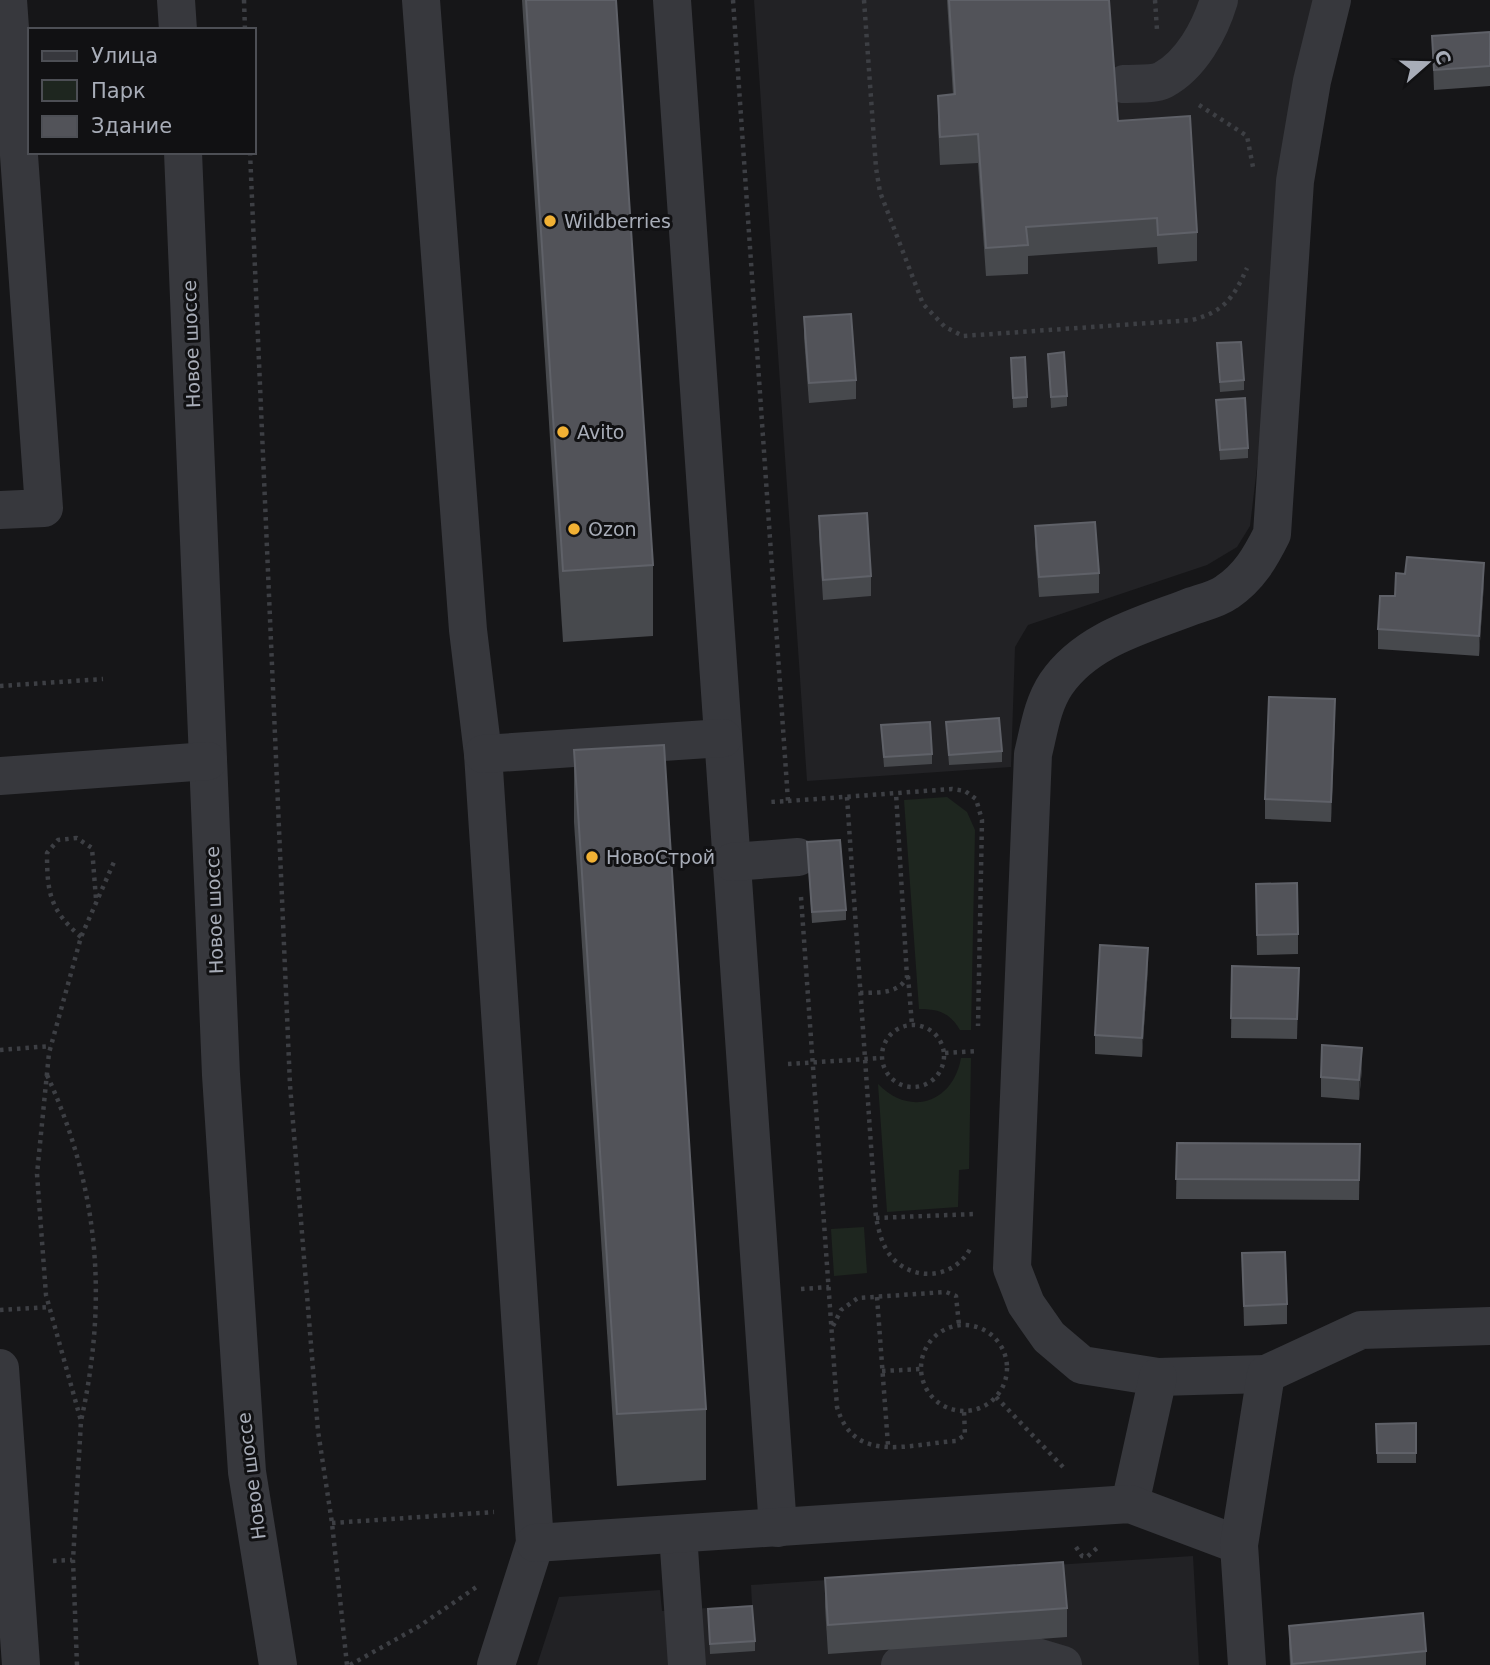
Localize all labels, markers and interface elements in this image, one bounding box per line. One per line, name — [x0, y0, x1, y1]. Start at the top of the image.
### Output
legend — [28, 28, 256, 154]
north arrow — [1392, 28, 1462, 98]
text: Улица — [91, 44, 158, 68]
text: С — [1430, 47, 1456, 68]
text: Парк — [91, 79, 146, 103]
text: Здание — [91, 114, 172, 138]
place label: Wildberries — [564, 210, 671, 232]
marker: Wildberries — [542, 213, 558, 229]
street label: Новое шоссе — [178, 280, 204, 408]
place label: Avito — [577, 421, 624, 443]
marker: Avito — [555, 424, 571, 440]
place label: Ozon — [588, 518, 637, 540]
marker: Ozon — [566, 521, 582, 537]
street label: Новое шоссе — [201, 846, 227, 974]
place label: НовоСтрой — [606, 846, 715, 868]
marker: НовоСтрой — [584, 849, 600, 865]
street label: Новое шоссе — [232, 1411, 270, 1541]

